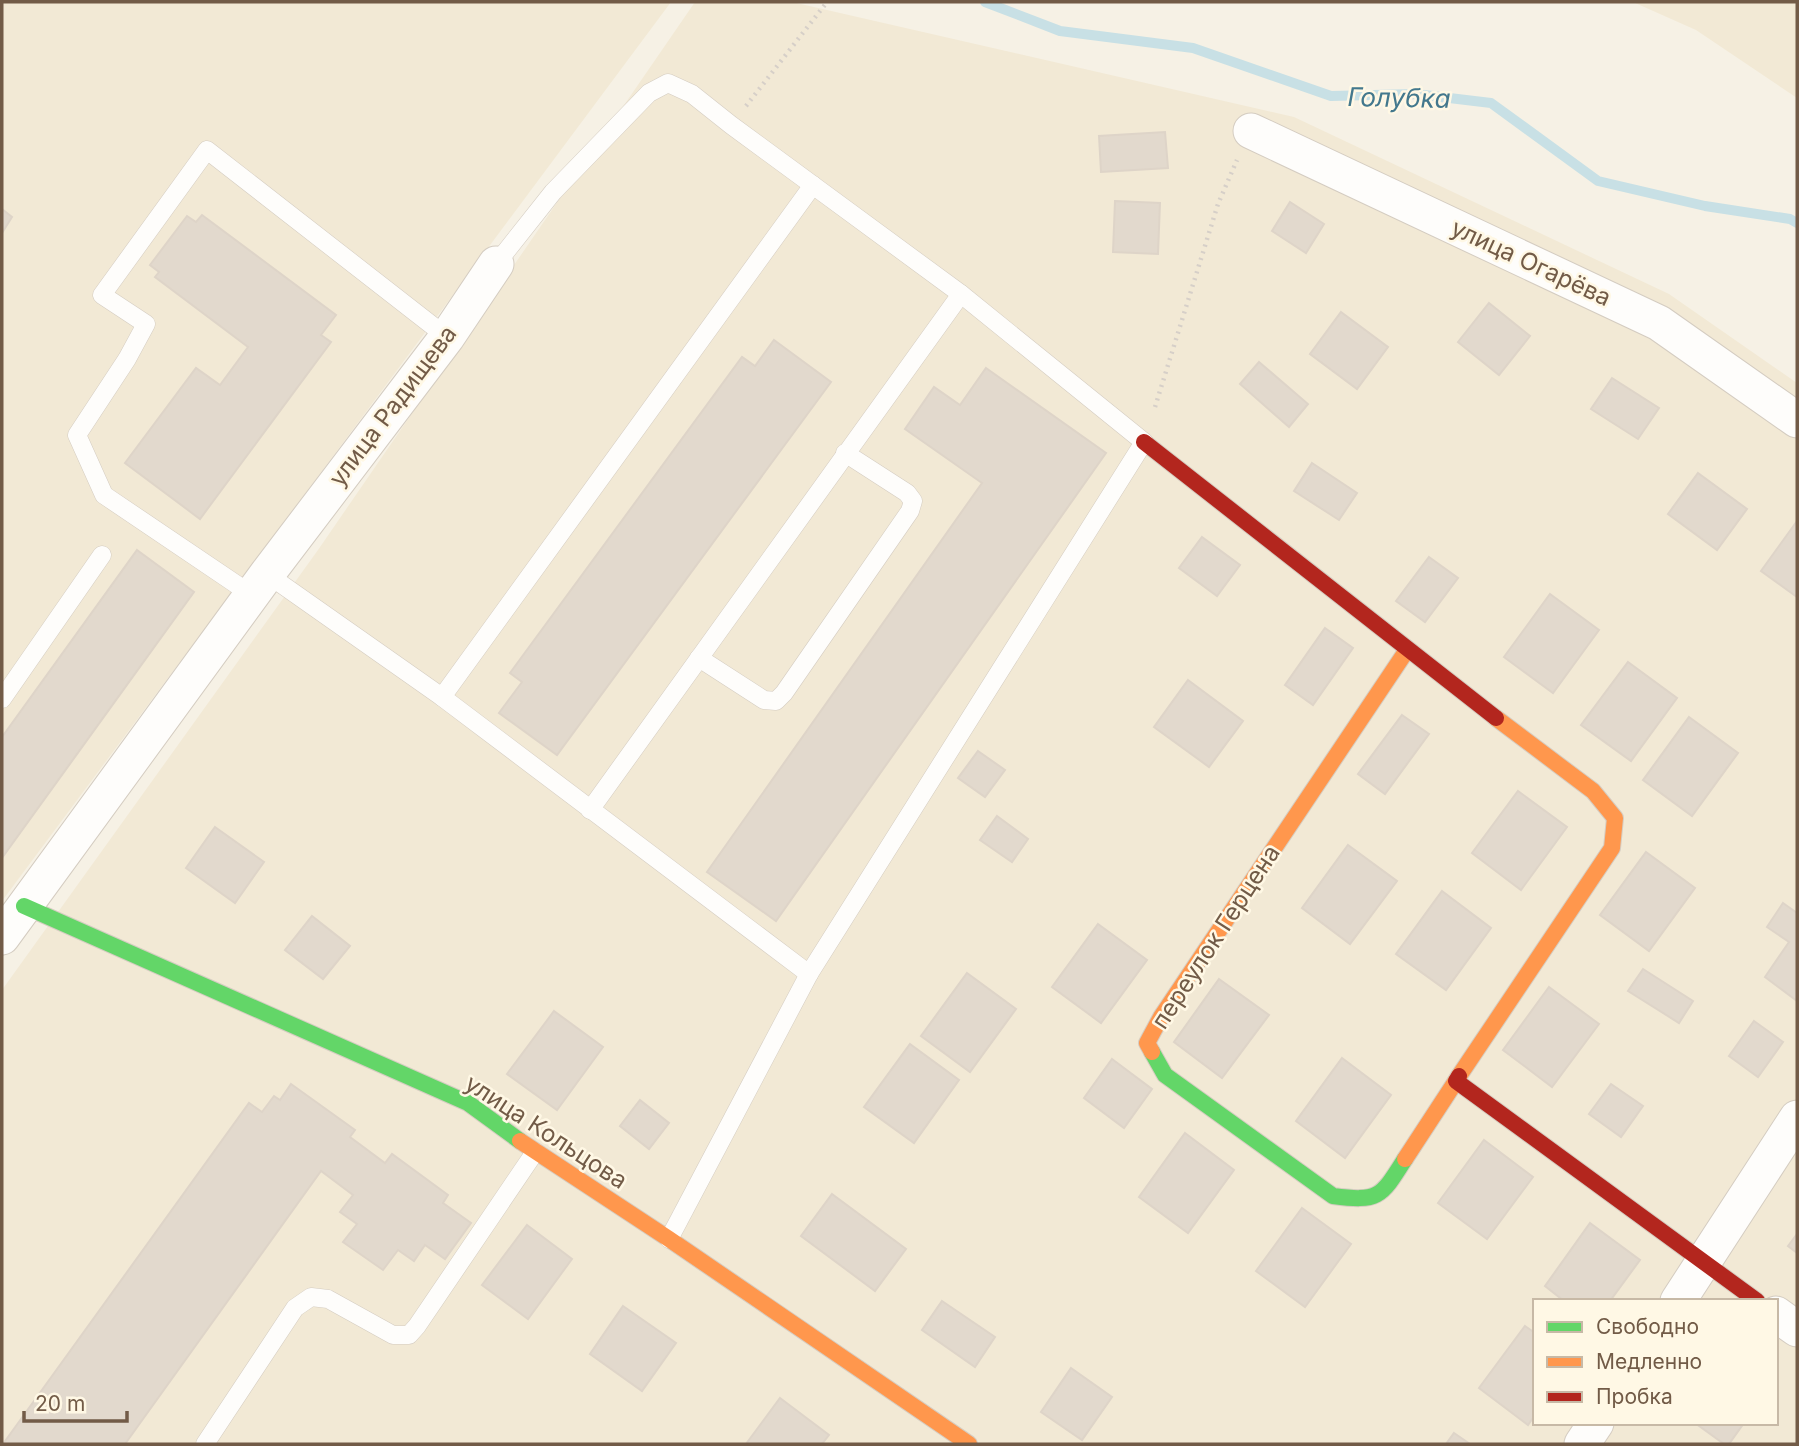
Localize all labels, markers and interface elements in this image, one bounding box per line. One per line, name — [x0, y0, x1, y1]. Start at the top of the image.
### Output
water label: Голубка — [1347, 81, 1451, 114]
street label: улица Огарёва — [1447, 213, 1616, 312]
street label: улица Радищева — [323, 320, 463, 492]
street label: переулок Герцена — [1145, 839, 1286, 1034]
street label: улица Кольцова — [460, 1068, 633, 1195]
legend — [1533, 1299, 1778, 1425]
text: Свободно — [1596, 1314, 1699, 1339]
text: Медленно — [1596, 1349, 1702, 1374]
scale bar — [24, 1380, 128, 1424]
text: Пробка — [1596, 1384, 1673, 1409]
text: 20 m — [35, 1391, 85, 1416]

